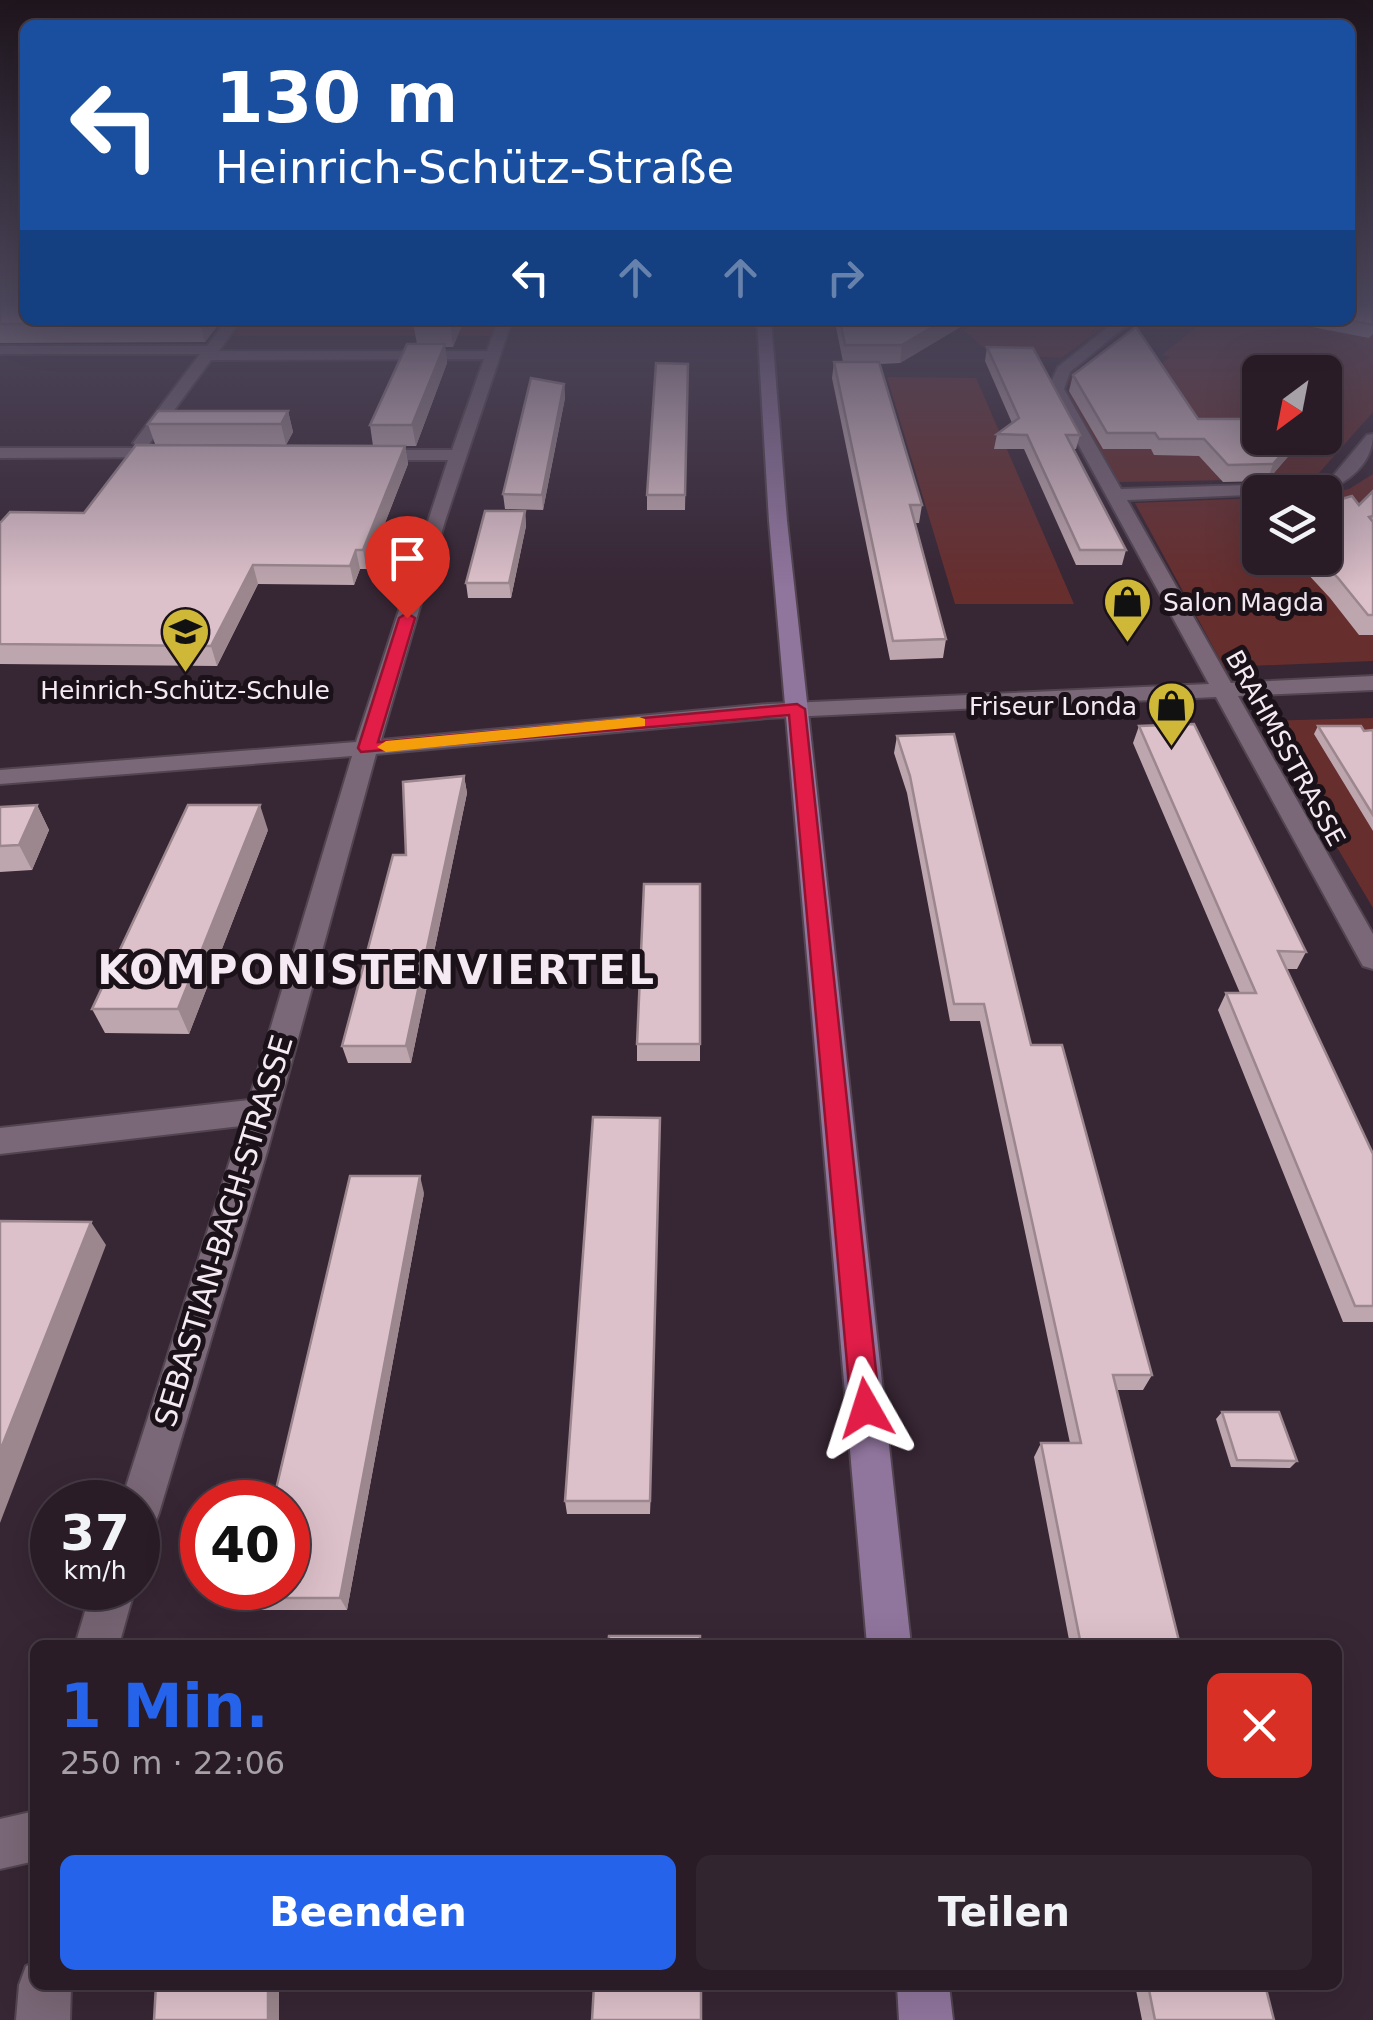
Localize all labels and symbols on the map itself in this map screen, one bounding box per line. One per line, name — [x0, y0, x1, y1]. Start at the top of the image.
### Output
north arrow — [1242, 355, 1342, 455]
pin — [365, 516, 450, 619]
shop icon: Salon Magda — [1102, 576, 1154, 644]
place label: Salon Magda — [1163, 588, 1324, 617]
school or university icon: Heinrich-Schütz-Schule — [159, 606, 211, 674]
street label: BRAHMSSTRASSE — [1220, 645, 1351, 851]
place label: Heinrich-Schütz-Schule — [40, 676, 330, 705]
shop icon: Friseur Londa — [1146, 680, 1198, 748]
place label: Friseur Londa — [969, 692, 1137, 721]
district label: KOMPONISTENVIERTEL — [98, 947, 656, 993]
street label: SEBASTIAN-BACH-STRASSE — [147, 1031, 300, 1431]
position arrow — [814, 1356, 918, 1460]
speed limit sign: 40 — [180, 1480, 310, 1610]

